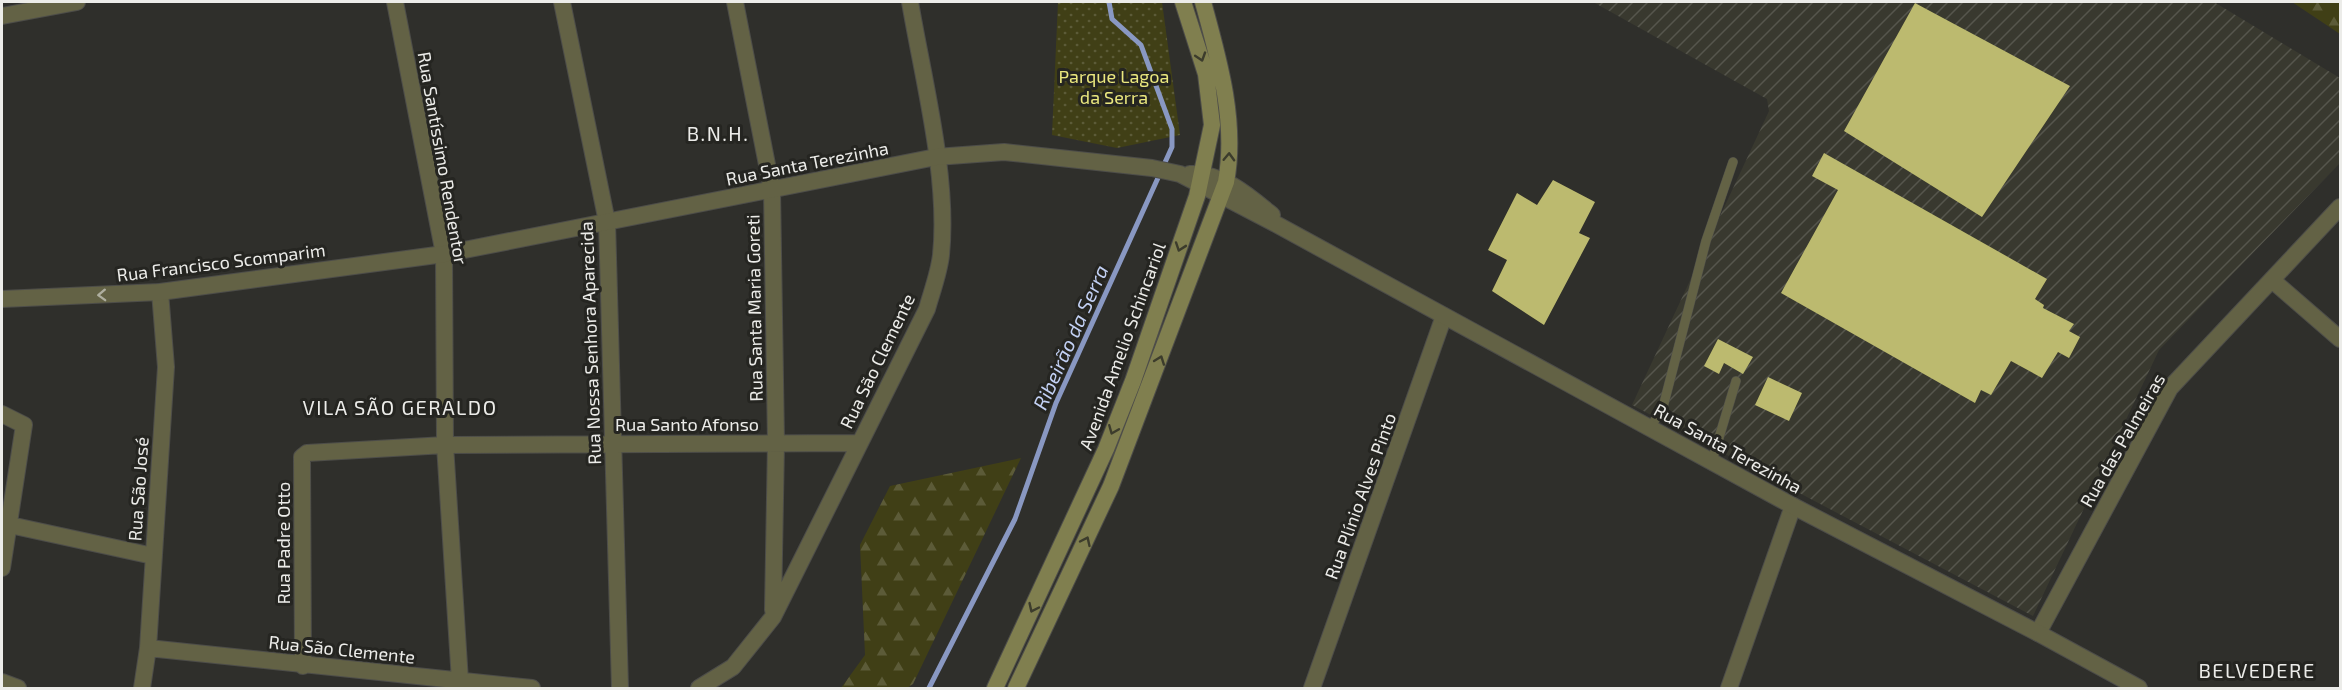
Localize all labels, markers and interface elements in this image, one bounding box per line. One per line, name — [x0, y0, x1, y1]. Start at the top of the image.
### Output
street label: Rua Santíssimo Rendentor — [413, 50, 473, 266]
one-way arrow — [1194, 51, 1206, 62]
park label: Parque Lagoa da Serra — [1059, 65, 1169, 108]
district label: B.N.H. — [687, 121, 749, 145]
street label: Rua Santa Terezinha — [724, 136, 890, 190]
one-way arrow — [1223, 152, 1236, 161]
street label: Rua Santa Maria Goreti — [741, 214, 767, 402]
street label: Rua Nossa Senhora Aparecida — [575, 221, 605, 465]
street label: Rua Francisco Scomparim — [115, 238, 327, 286]
street label: Avenida Amelio Schincariol — [1074, 238, 1170, 453]
one-way arrow — [1174, 241, 1187, 251]
water label: Ribeirão da Serra — [1027, 261, 1113, 413]
one-way arrow — [97, 288, 106, 301]
street label: Rua São Clemente — [835, 290, 919, 432]
one-way arrow — [1153, 356, 1166, 366]
street label: Rua das Palmeiras — [2075, 369, 2169, 511]
district label: VILA SÃO GERALDO — [303, 395, 498, 419]
street label: Rua Santa Terezinha — [1650, 398, 1806, 498]
street label: Rua Plínio Alves Pinto — [1320, 410, 1400, 582]
street label: Rua Santo Afonso — [615, 413, 759, 435]
one-way arrow — [1108, 424, 1121, 435]
street label: Rua São José — [123, 436, 153, 542]
street label: Rua Padre Otto — [272, 482, 294, 604]
one-way arrow — [1078, 536, 1090, 547]
one-way arrow — [1029, 601, 1041, 612]
street label: Rua São Clemente — [268, 630, 416, 668]
district label: BELVEDERE — [2198, 658, 2316, 682]

